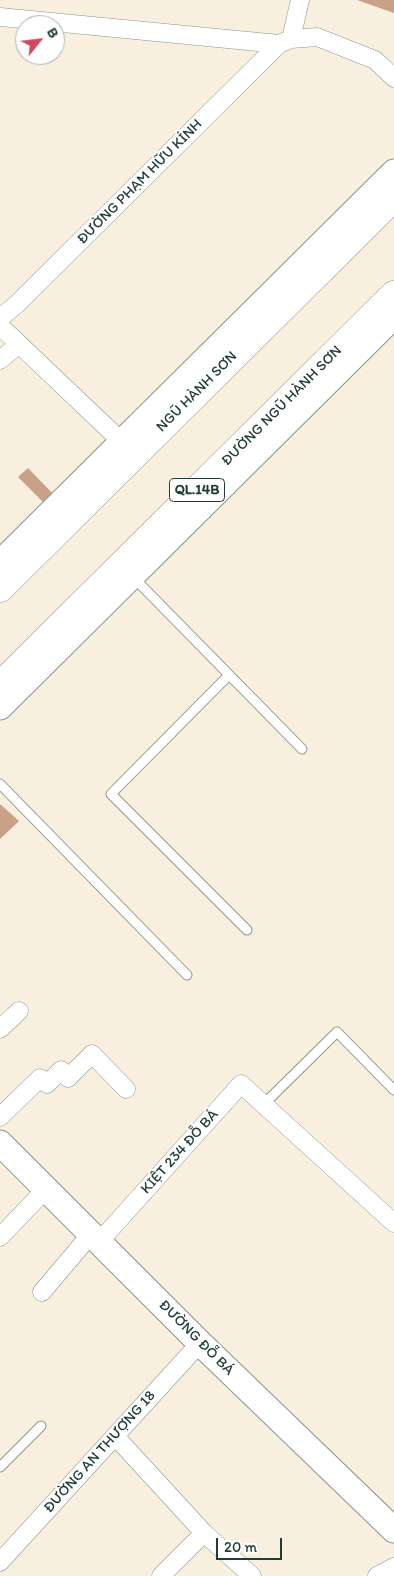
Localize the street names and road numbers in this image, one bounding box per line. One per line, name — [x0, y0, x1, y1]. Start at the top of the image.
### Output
street label: ĐƯỜNG PHẠM HỮU KÍNH — [74, 116, 206, 248]
street label: ĐƯỜNG NGŨ HÀNH SƠN — [218, 342, 346, 470]
street label: NGŨ HÀNH SƠN — [153, 348, 241, 436]
road number: QL.14B — [170, 478, 224, 502]
street label: KIỆT 234 ĐỖ BÁ — [137, 1106, 223, 1198]
street label: ĐƯỜNG ĐỖ BÁ — [154, 1296, 238, 1380]
street label: ĐƯỜNG AN THƯỢNG 18 — [40, 1387, 160, 1517]

